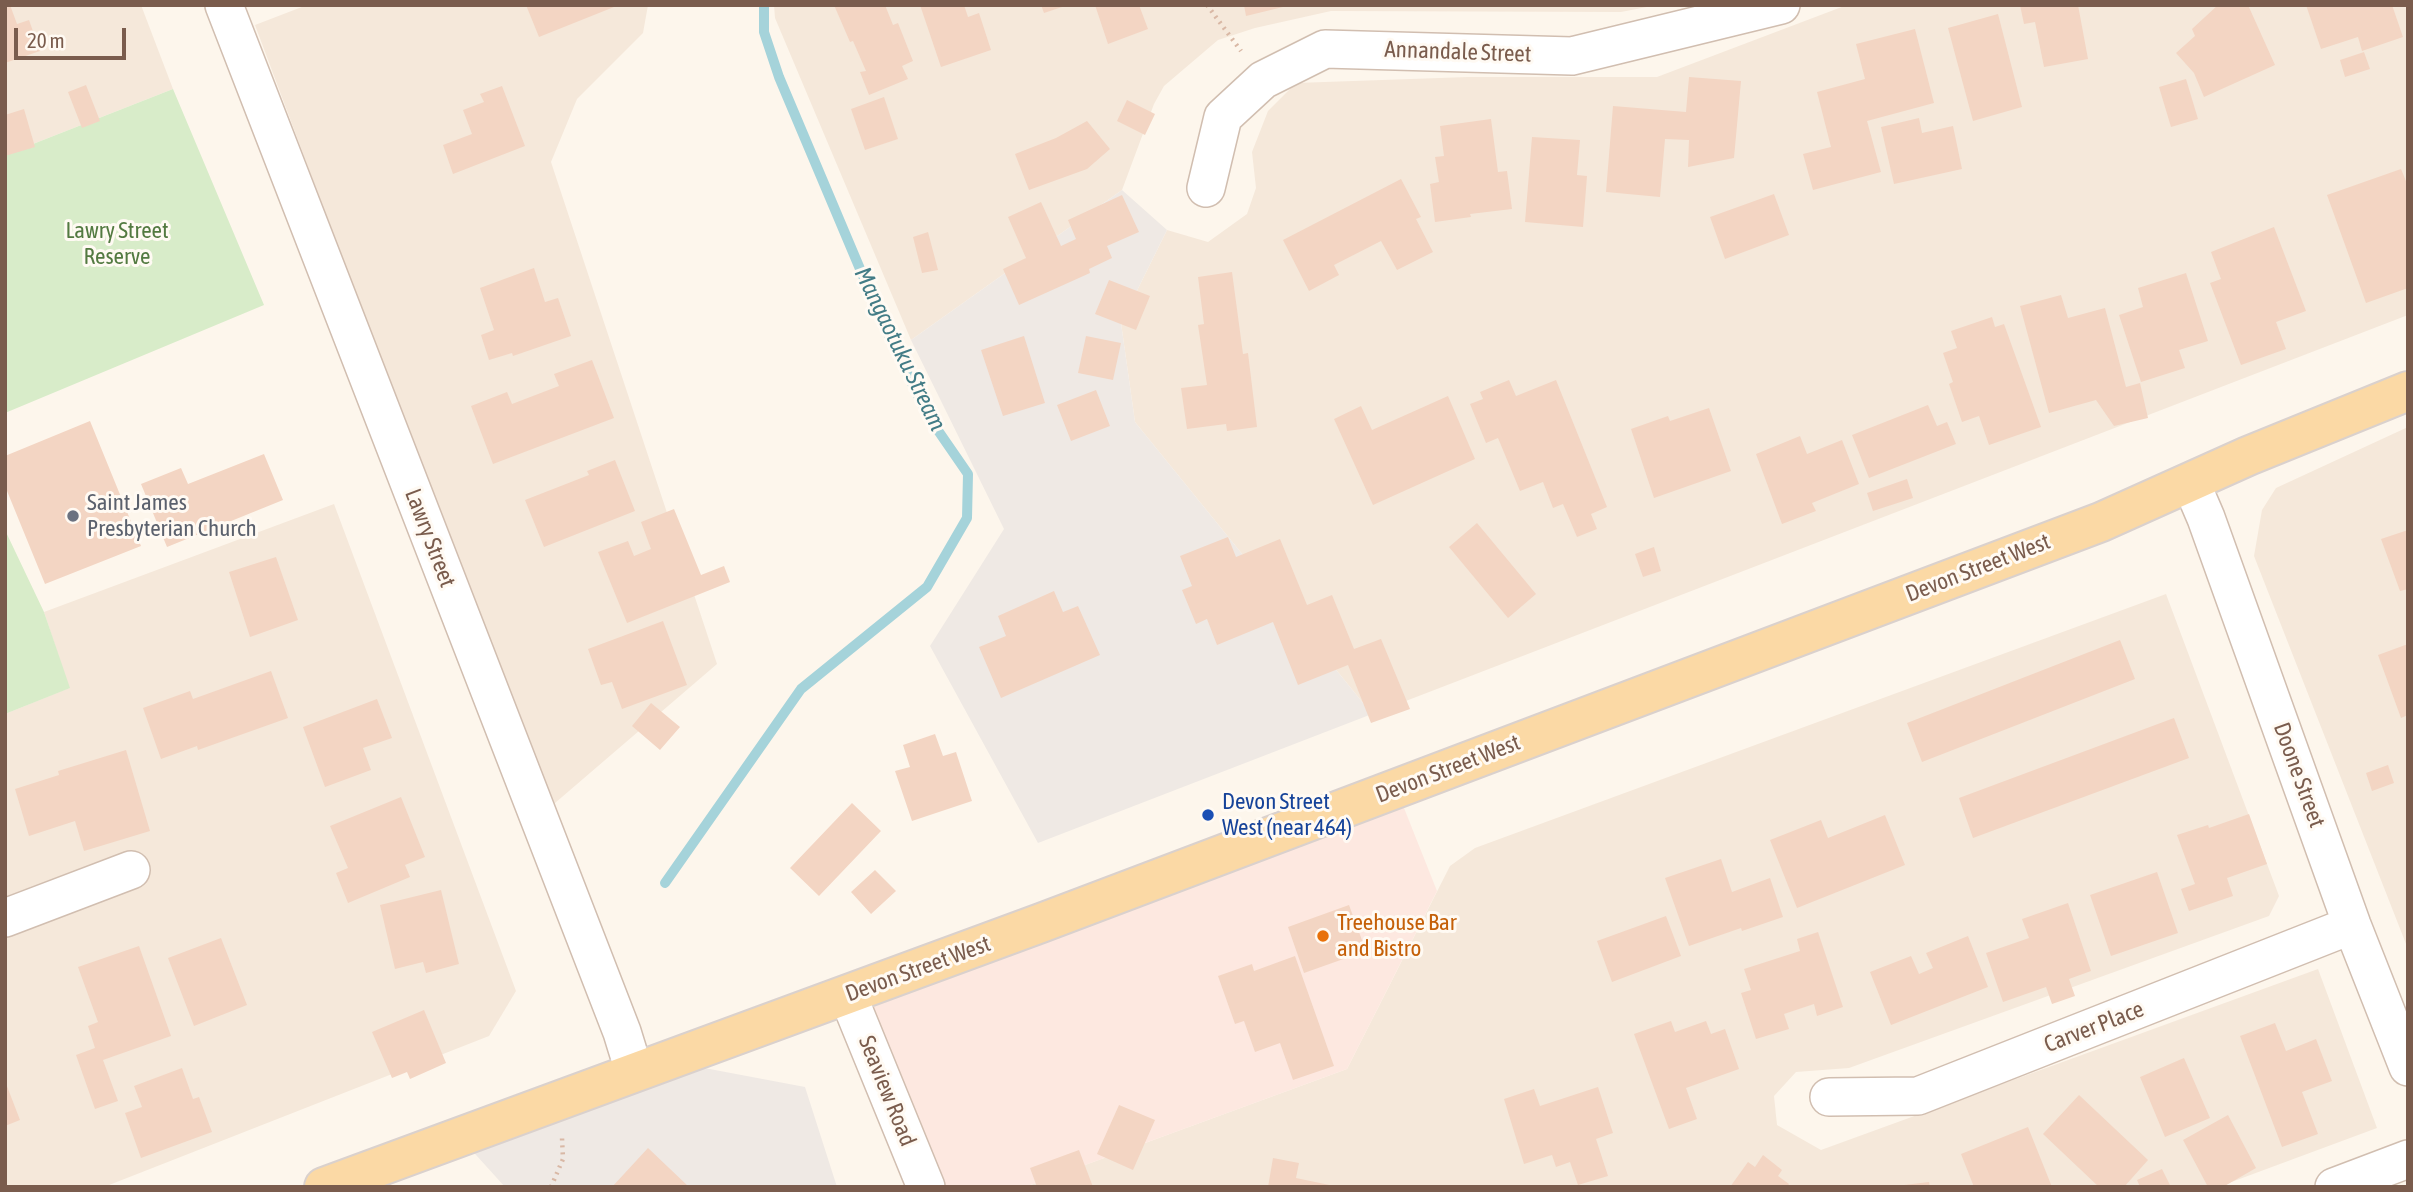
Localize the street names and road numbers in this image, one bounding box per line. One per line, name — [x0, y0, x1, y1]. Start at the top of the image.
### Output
street label: Annandale Street — [1384, 36, 1532, 68]
street label: Lawry Street — [399, 485, 461, 591]
street label: Devon Street West — [1902, 528, 2054, 608]
street label: Doone Street — [2267, 719, 2331, 831]
street label: Devon Street West — [1372, 729, 1524, 809]
street label: Devon Street West — [842, 930, 994, 1008]
street label: Carver Place — [2040, 995, 2148, 1059]
street label: Seaview Road — [852, 1032, 922, 1150]

